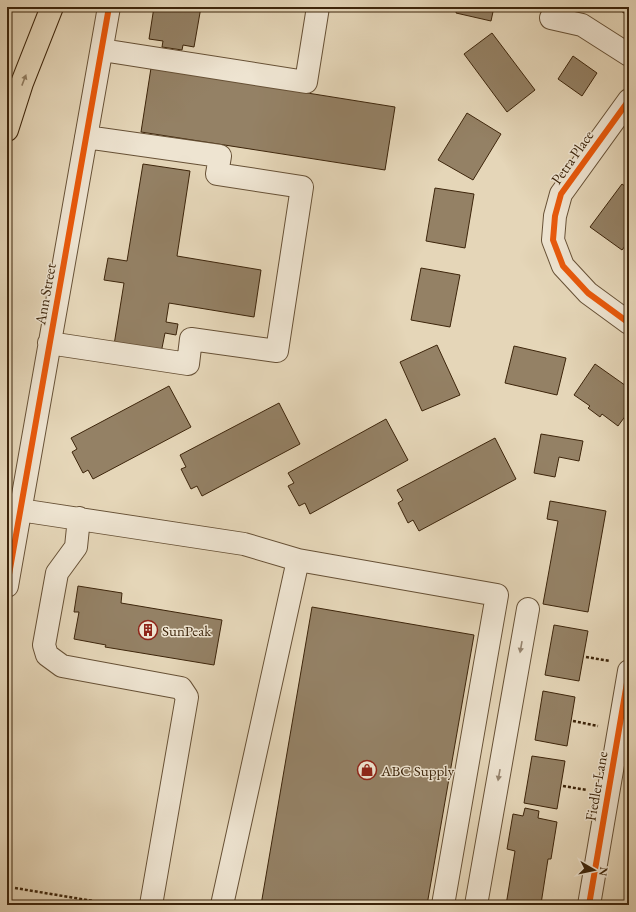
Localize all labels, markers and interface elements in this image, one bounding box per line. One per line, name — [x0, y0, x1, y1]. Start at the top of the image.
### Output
one-way arrow — [21, 73, 27, 85]
street label: Petra Place — [547, 126, 598, 188]
street label: Ann Street — [30, 261, 60, 327]
building icon: SunPeak — [137, 619, 159, 641]
place label: SunPeak — [162, 621, 212, 640]
one-way arrow — [518, 641, 524, 653]
street label: Fiedler Lane — [581, 749, 612, 822]
shop icon: ABC Supply — [356, 759, 378, 781]
place label: ABC Supply — [380, 761, 455, 780]
one-way arrow — [495, 769, 501, 781]
north arrow — [574, 850, 614, 890]
text: N — [596, 866, 611, 877]

